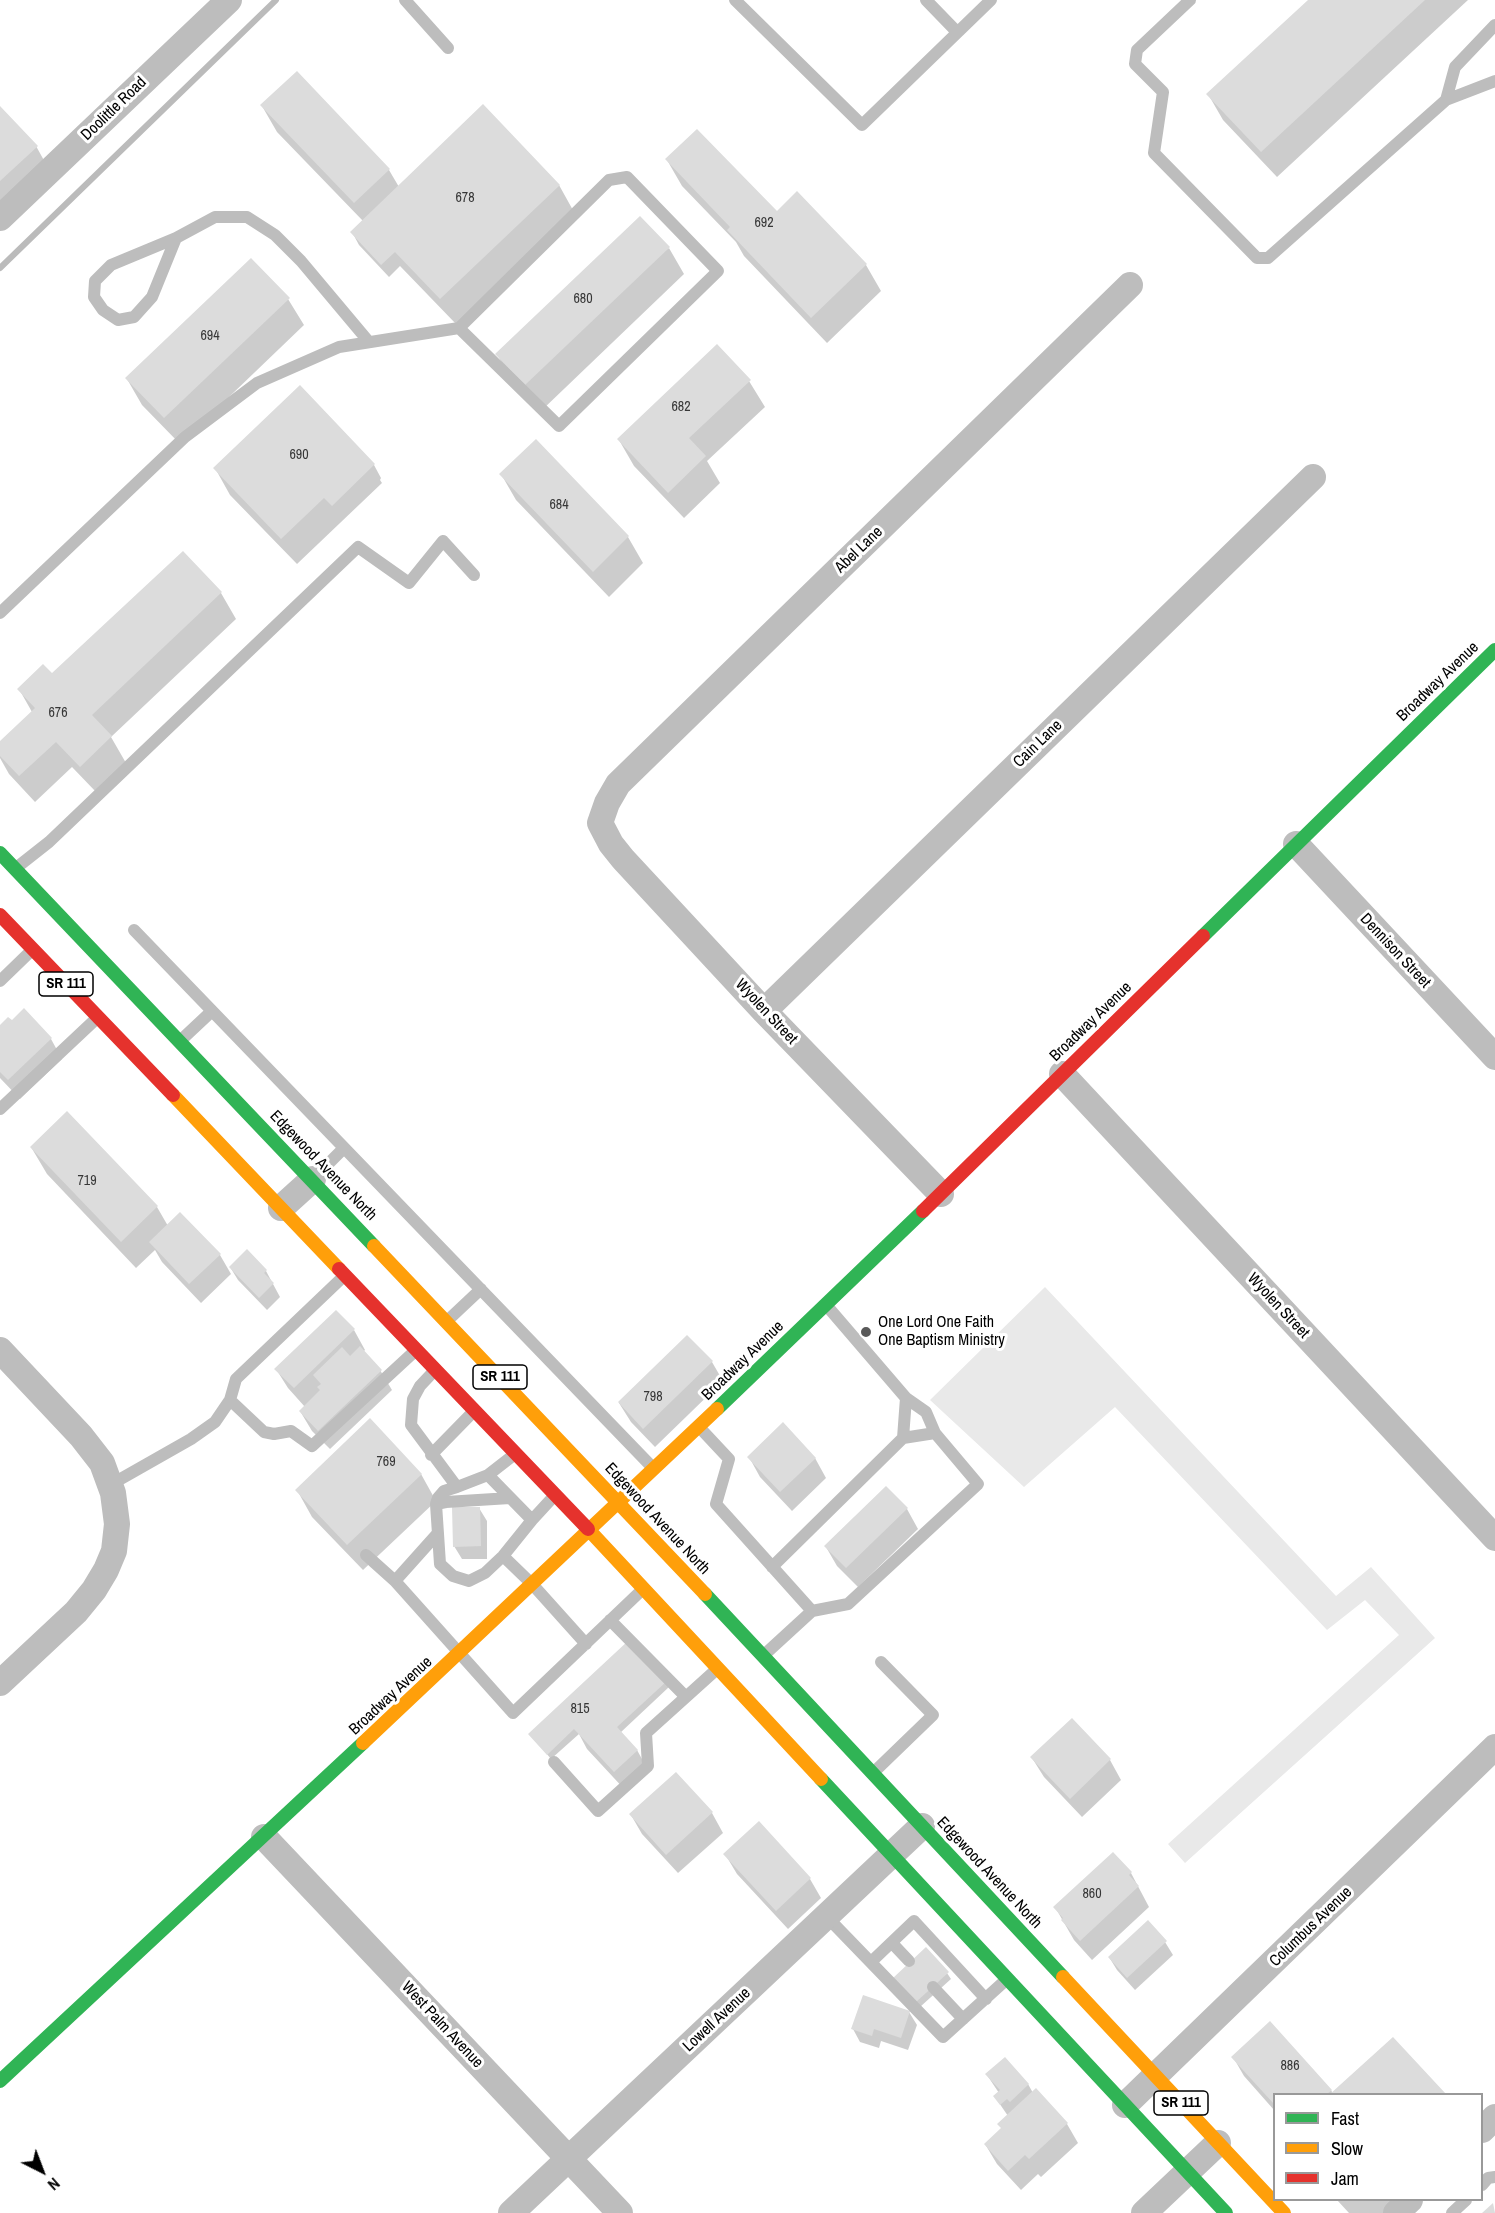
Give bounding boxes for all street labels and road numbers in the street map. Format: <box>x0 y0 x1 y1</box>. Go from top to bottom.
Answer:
street label: Doolittle Road <box>77 73 151 145</box>
street label: Abel Lane <box>831 523 887 577</box>
street label: Broadway Avenue <box>1393 638 1483 726</box>
street label: Cain Lane <box>1010 716 1066 772</box>
street label: Dennison Street <box>1356 910 1434 992</box>
road number: SR 111 <box>39 972 93 996</box>
street label: Wyolen Street <box>731 975 801 1049</box>
street label: Broadway Avenue <box>1046 978 1136 1066</box>
street label: Edgewood Avenue North <box>266 1107 380 1225</box>
street label: Wyolen Street <box>1243 1269 1313 1343</box>
street label: Broadway Avenue <box>698 1317 788 1405</box>
road number: SR 111 <box>473 1365 527 1389</box>
street label: Edgewood Avenue North <box>600 1459 714 1579</box>
street label: Broadway Avenue <box>346 1653 436 1739</box>
street label: Edgewood Avenue North <box>932 1813 1046 1933</box>
street label: Columbus Avenue <box>1266 1883 1356 1971</box>
street label: West Palm Avenue <box>397 1978 487 2072</box>
street label: Lowell Avenue <box>679 1984 755 2056</box>
road number: SR 111 <box>1154 2091 1208 2115</box>

